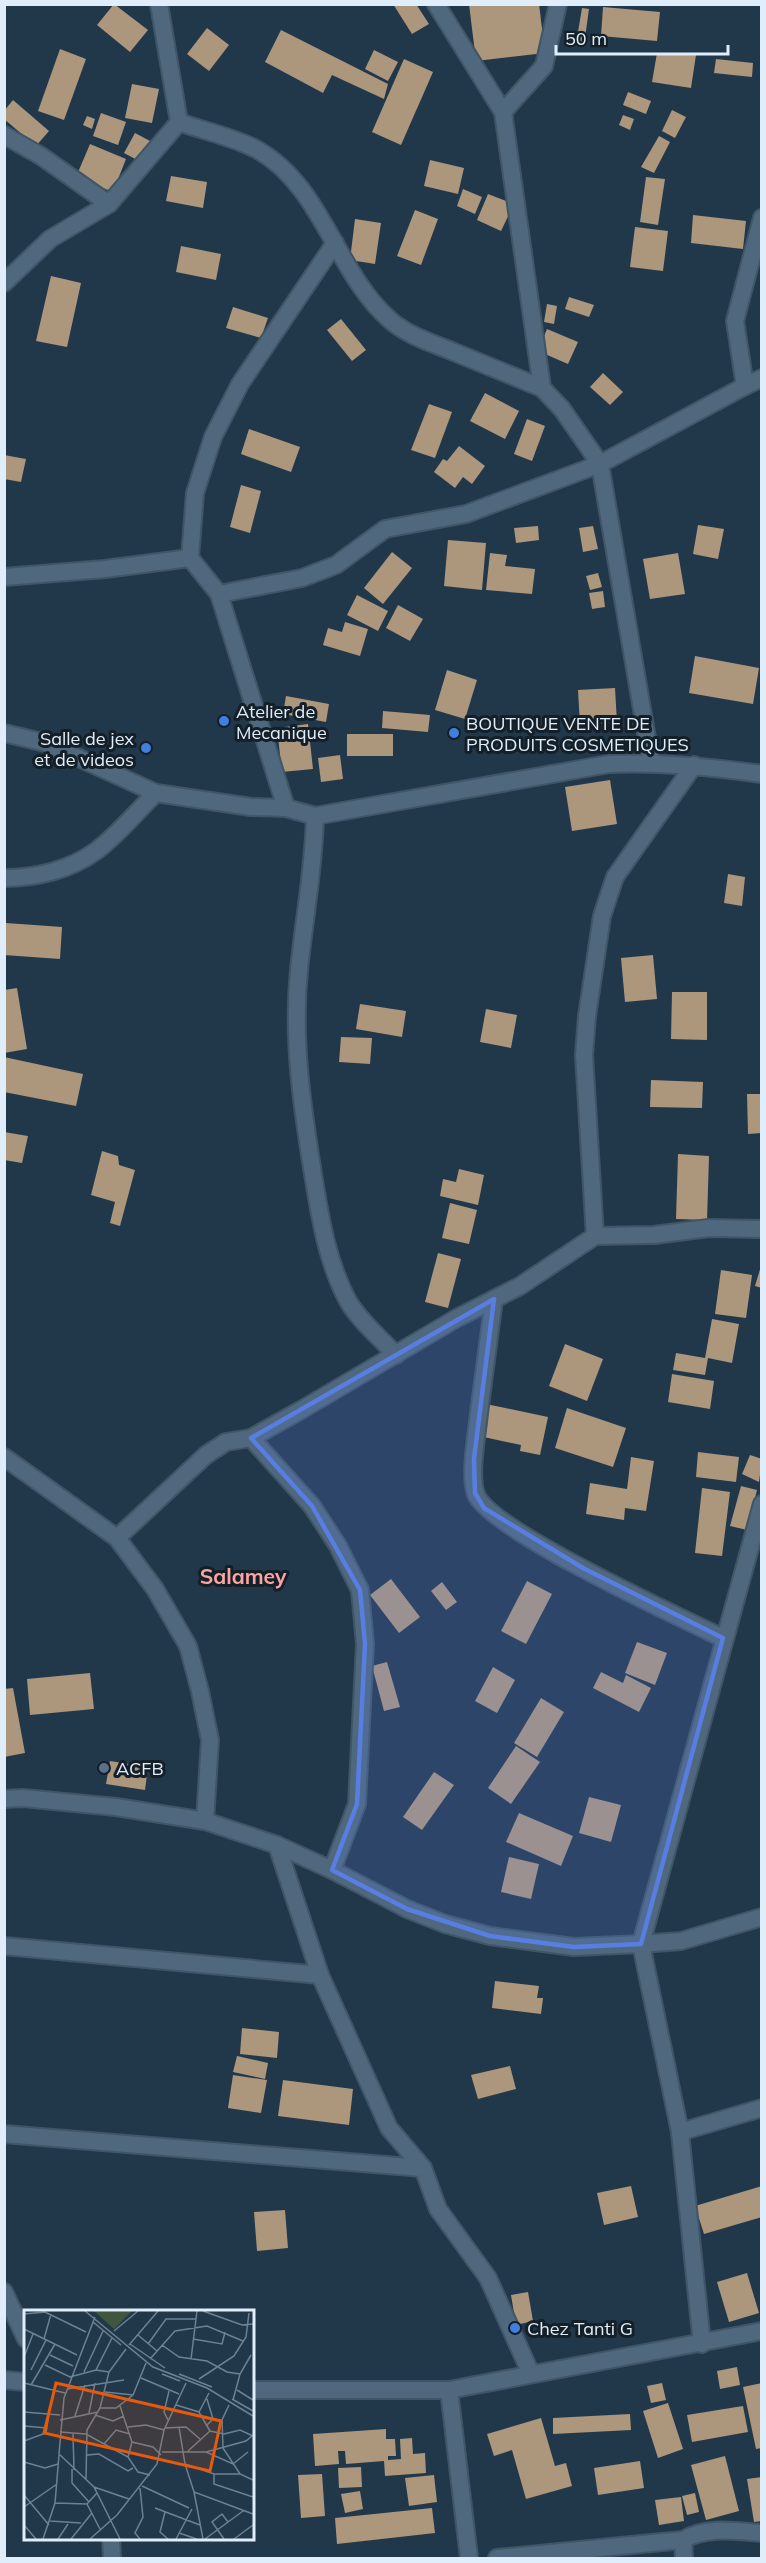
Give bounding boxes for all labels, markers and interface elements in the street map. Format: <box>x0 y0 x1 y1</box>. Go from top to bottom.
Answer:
scale bar <box>556 18 728 56</box>
text: 50 m <box>565 27 607 50</box>
place label: Atelier de Mecanique <box>236 700 327 744</box>
place label: BOUTIQUE VENTE DE PRODUITS COSMETIQUES <box>466 712 689 756</box>
marker: Atelier de Mecanique <box>217 714 231 728</box>
marker: BOUTIQUE VENTE DE PRODUITS COSMETIQUES <box>447 726 461 740</box>
place label: Salle de jex et de videos <box>34 727 134 771</box>
marker: Salle de jex et de videos <box>139 741 153 755</box>
district label: Salamey <box>200 1563 287 1589</box>
place label: ACFB <box>116 1757 164 1780</box>
marker: ACFB <box>97 1761 111 1775</box>
inset map <box>24 2310 254 2539</box>
place label: Chez Tanti G <box>527 2317 633 2340</box>
marker: Chez Tanti G <box>508 2321 522 2335</box>

